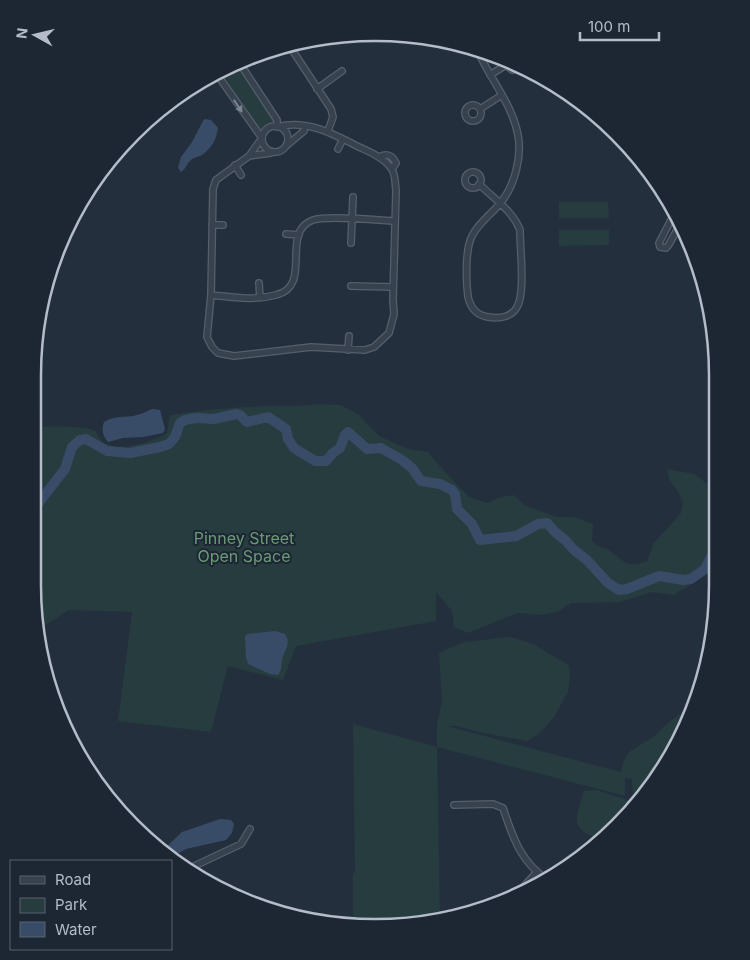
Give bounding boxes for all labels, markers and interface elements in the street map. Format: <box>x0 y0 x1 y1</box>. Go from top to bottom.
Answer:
north arrow <box>10 10 60 60</box>
scale bar <box>580 10 659 42</box>
text: 100 m <box>588 17 630 36</box>
text: N <box>12 27 31 40</box>
one-way arrow <box>233 99 243 113</box>
park label: Pinney Street Open Space <box>194 528 294 566</box>
legend <box>10 860 172 950</box>
text: Road <box>55 870 91 889</box>
text: Park <box>55 895 88 914</box>
text: Water <box>55 920 97 939</box>

